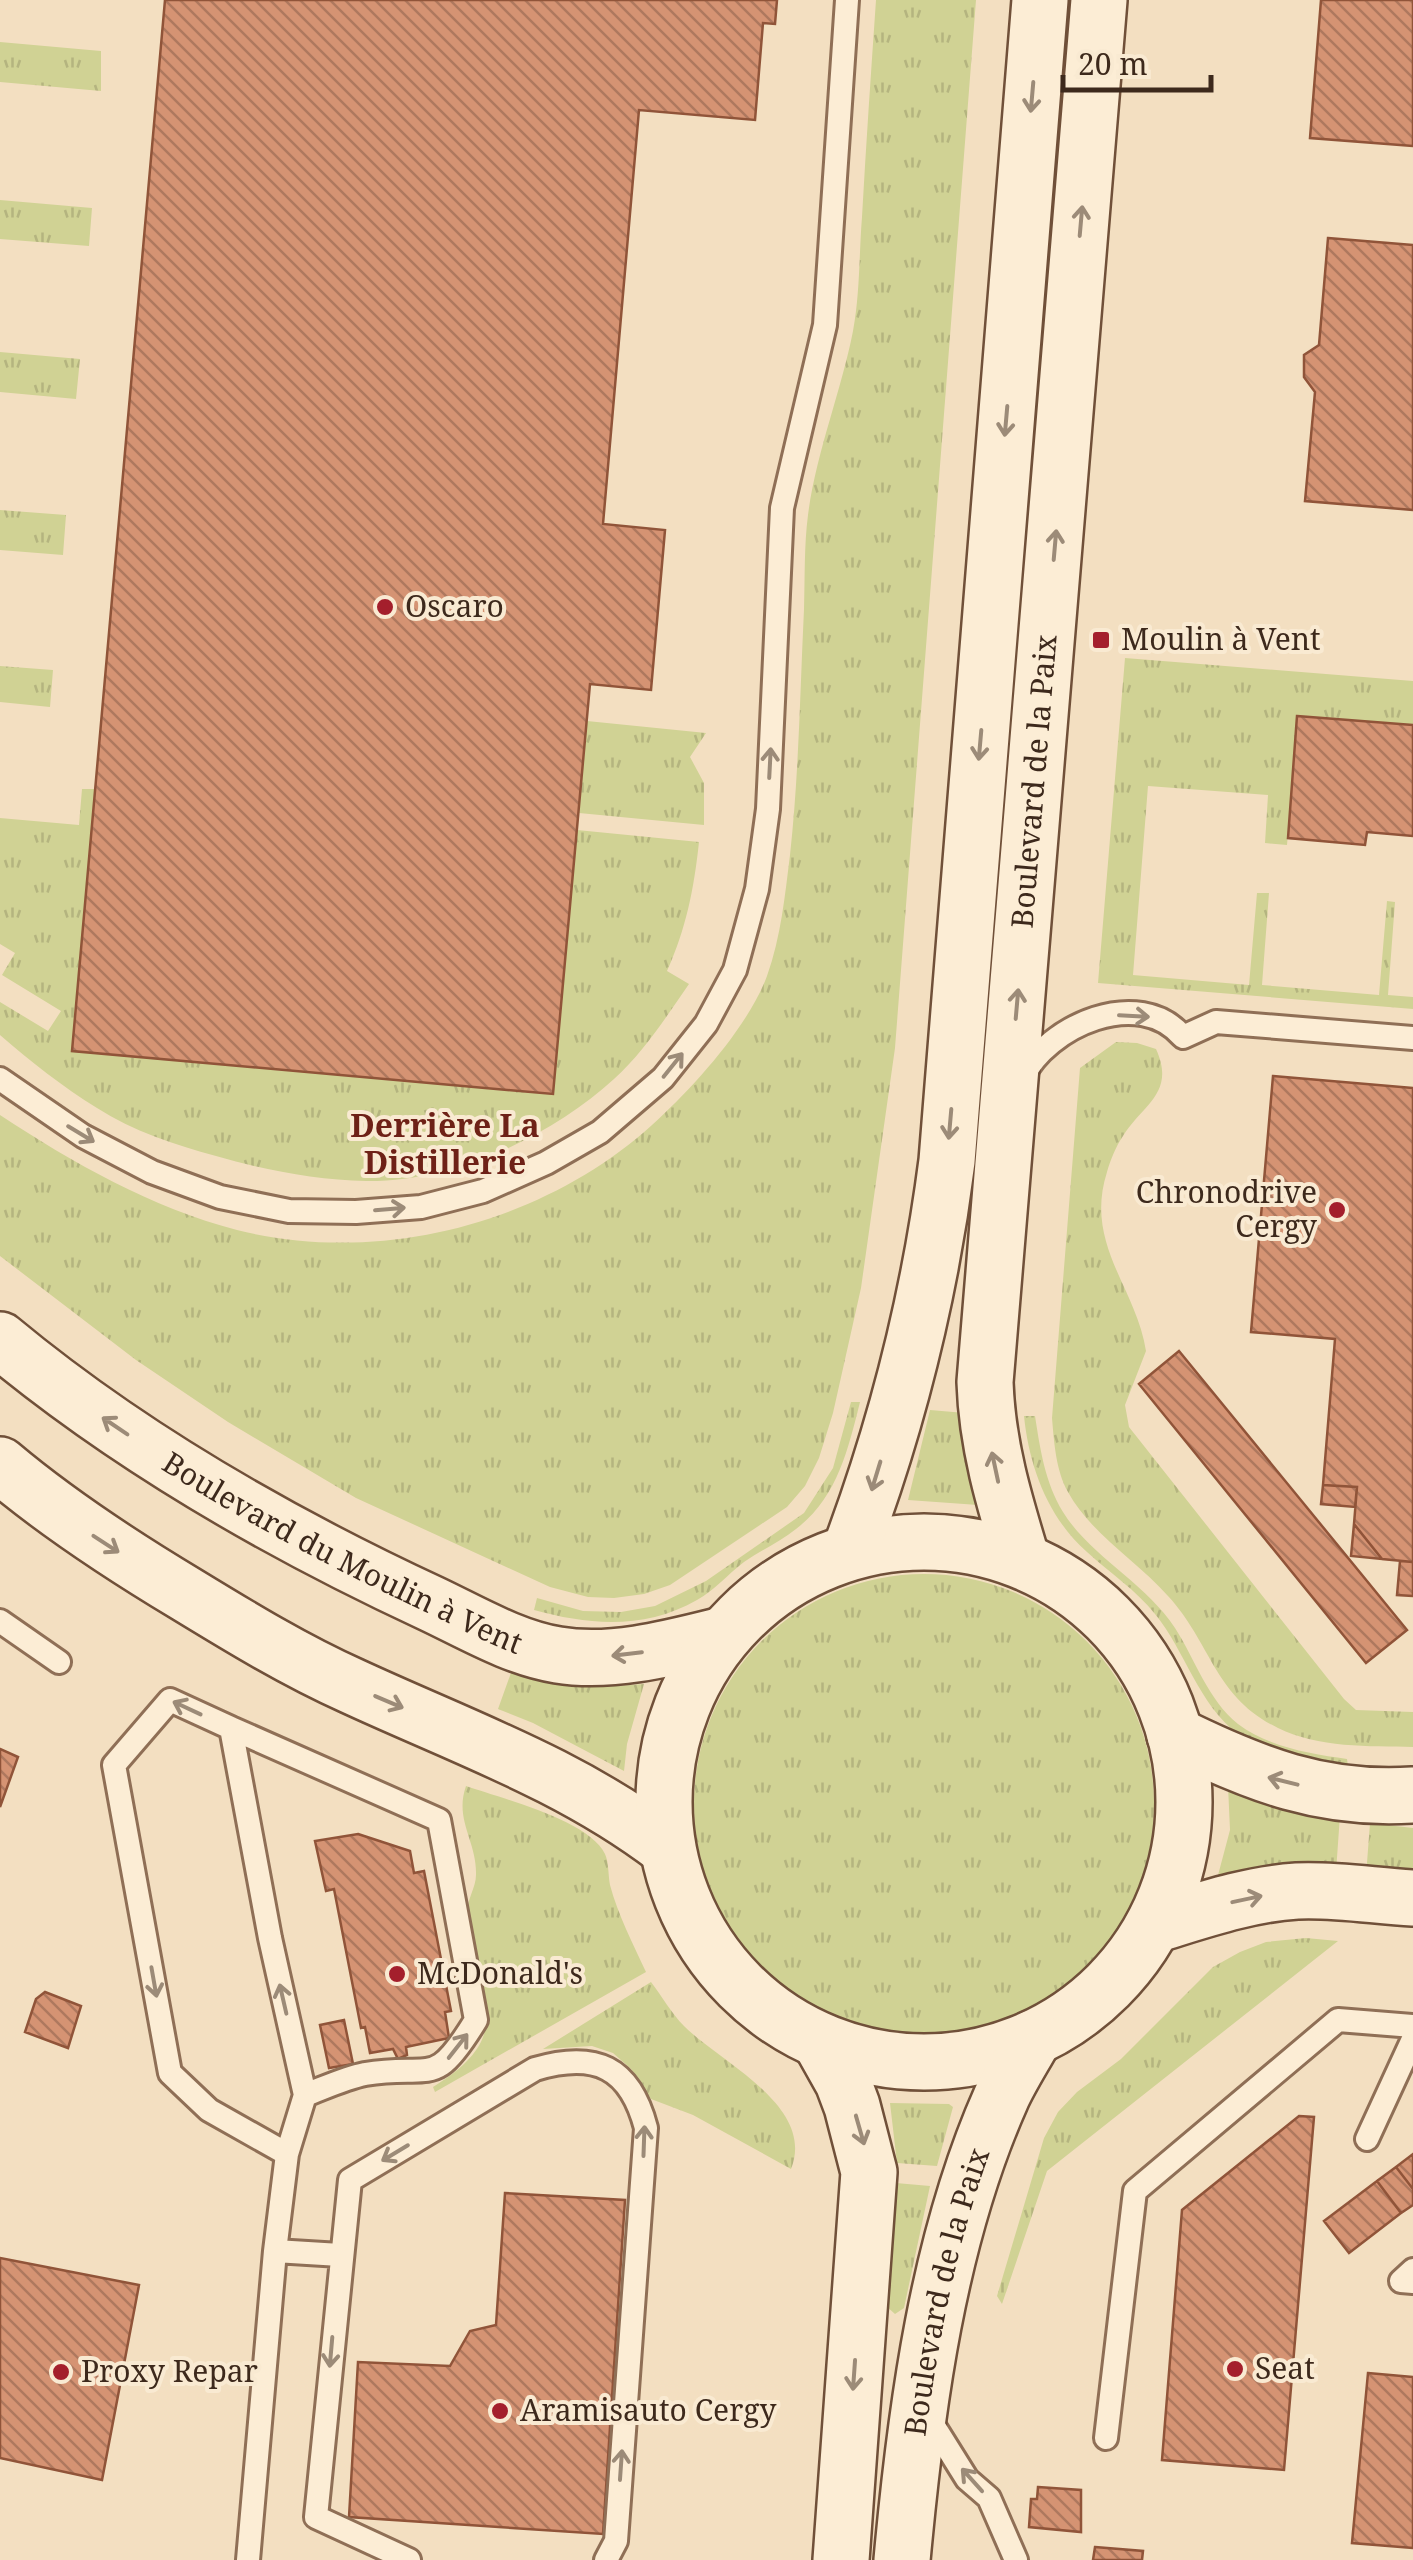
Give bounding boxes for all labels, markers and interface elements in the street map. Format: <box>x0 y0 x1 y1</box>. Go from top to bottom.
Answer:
scale bar <box>1063 30 1210 92</box>
text: 20 m <box>1078 43 1148 84</box>
one-way arrow <box>1023 81 1042 113</box>
one-way arrow <box>1071 206 1090 238</box>
one-way arrow <box>997 405 1016 437</box>
one-way arrow <box>1045 530 1064 562</box>
place label: Oscaro <box>405 585 504 626</box>
marker: Oscaro <box>374 596 396 618</box>
place label: Moulin à Vent <box>1121 618 1321 659</box>
marker: Moulin à Vent <box>1090 629 1112 651</box>
street label: Boulevard de la Paix <box>1001 632 1066 930</box>
one-way arrow <box>971 729 990 761</box>
one-way arrow <box>760 748 779 780</box>
one-way arrow <box>1008 988 1027 1021</box>
one-way arrow <box>1117 1007 1149 1026</box>
one-way arrow <box>661 1053 683 1079</box>
district label: Derrière La Distillerie <box>350 1103 540 1183</box>
one-way arrow <box>941 1108 960 1140</box>
one-way arrow <box>66 1124 95 1144</box>
place label: Chronodrive Cergy <box>1136 1171 1317 1246</box>
marker: Chronodrive Cergy <box>1326 1199 1348 1221</box>
one-way arrow <box>374 1200 406 1219</box>
one-way arrow <box>101 1416 130 1437</box>
street label: Boulevard du Moulin à Vent <box>155 1441 529 1663</box>
one-way arrow <box>985 1452 1003 1484</box>
one-way arrow <box>866 1460 884 1491</box>
one-way arrow <box>91 1534 120 1555</box>
one-way arrow <box>612 1645 644 1664</box>
one-way arrow <box>373 1694 404 1712</box>
one-way arrow <box>173 1697 203 1716</box>
one-way arrow <box>1268 1770 1299 1789</box>
one-way arrow <box>1231 1889 1263 1907</box>
place label: McDonald's <box>417 1952 583 1993</box>
marker: McDonald's <box>386 1963 408 1985</box>
one-way arrow <box>145 1965 164 1998</box>
one-way arrow <box>273 1984 292 2016</box>
one-way arrow <box>446 2034 468 2060</box>
one-way arrow <box>851 2114 870 2145</box>
one-way arrow <box>635 2126 654 2158</box>
street label: Boulevard de la Paix <box>894 2141 998 2438</box>
one-way arrow <box>381 2143 410 2163</box>
one-way arrow <box>322 2336 341 2368</box>
place label: Seat <box>1255 2347 1315 2388</box>
place label: Proxy Repar <box>81 2350 258 2391</box>
marker: Seat <box>1224 2358 1246 2380</box>
one-way arrow <box>845 2359 864 2391</box>
marker: Proxy Repar <box>50 2361 72 2383</box>
place label: Aramisauto Cergy <box>520 2389 776 2430</box>
marker: Aramisauto Cergy <box>489 2400 511 2422</box>
one-way arrow <box>612 2450 631 2482</box>
one-way arrow <box>960 2468 983 2493</box>

